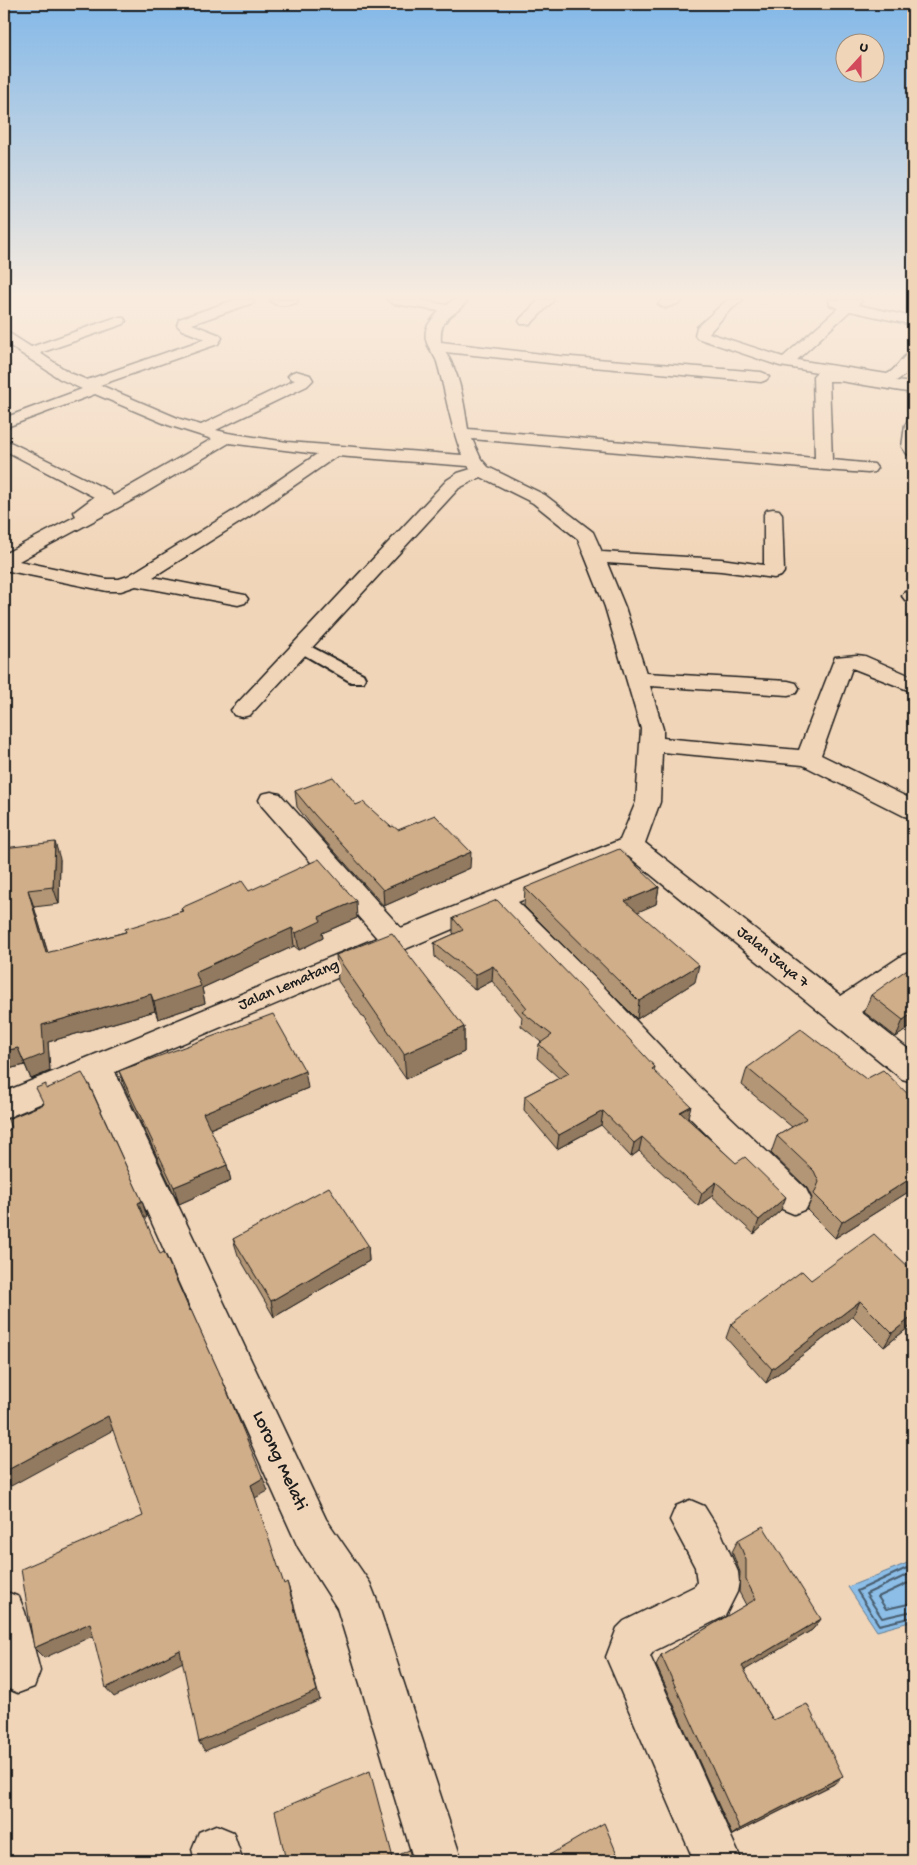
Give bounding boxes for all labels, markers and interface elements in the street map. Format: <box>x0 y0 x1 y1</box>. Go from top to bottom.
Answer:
north arrow <box>834 32 884 82</box>
text: U <box>857 39 871 58</box>
street label: Jalan Jaya 7 <box>732 923 812 993</box>
street label: Jalan Lematang <box>236 956 342 1016</box>
street label: Lorong Melati <box>246 1407 312 1515</box>

